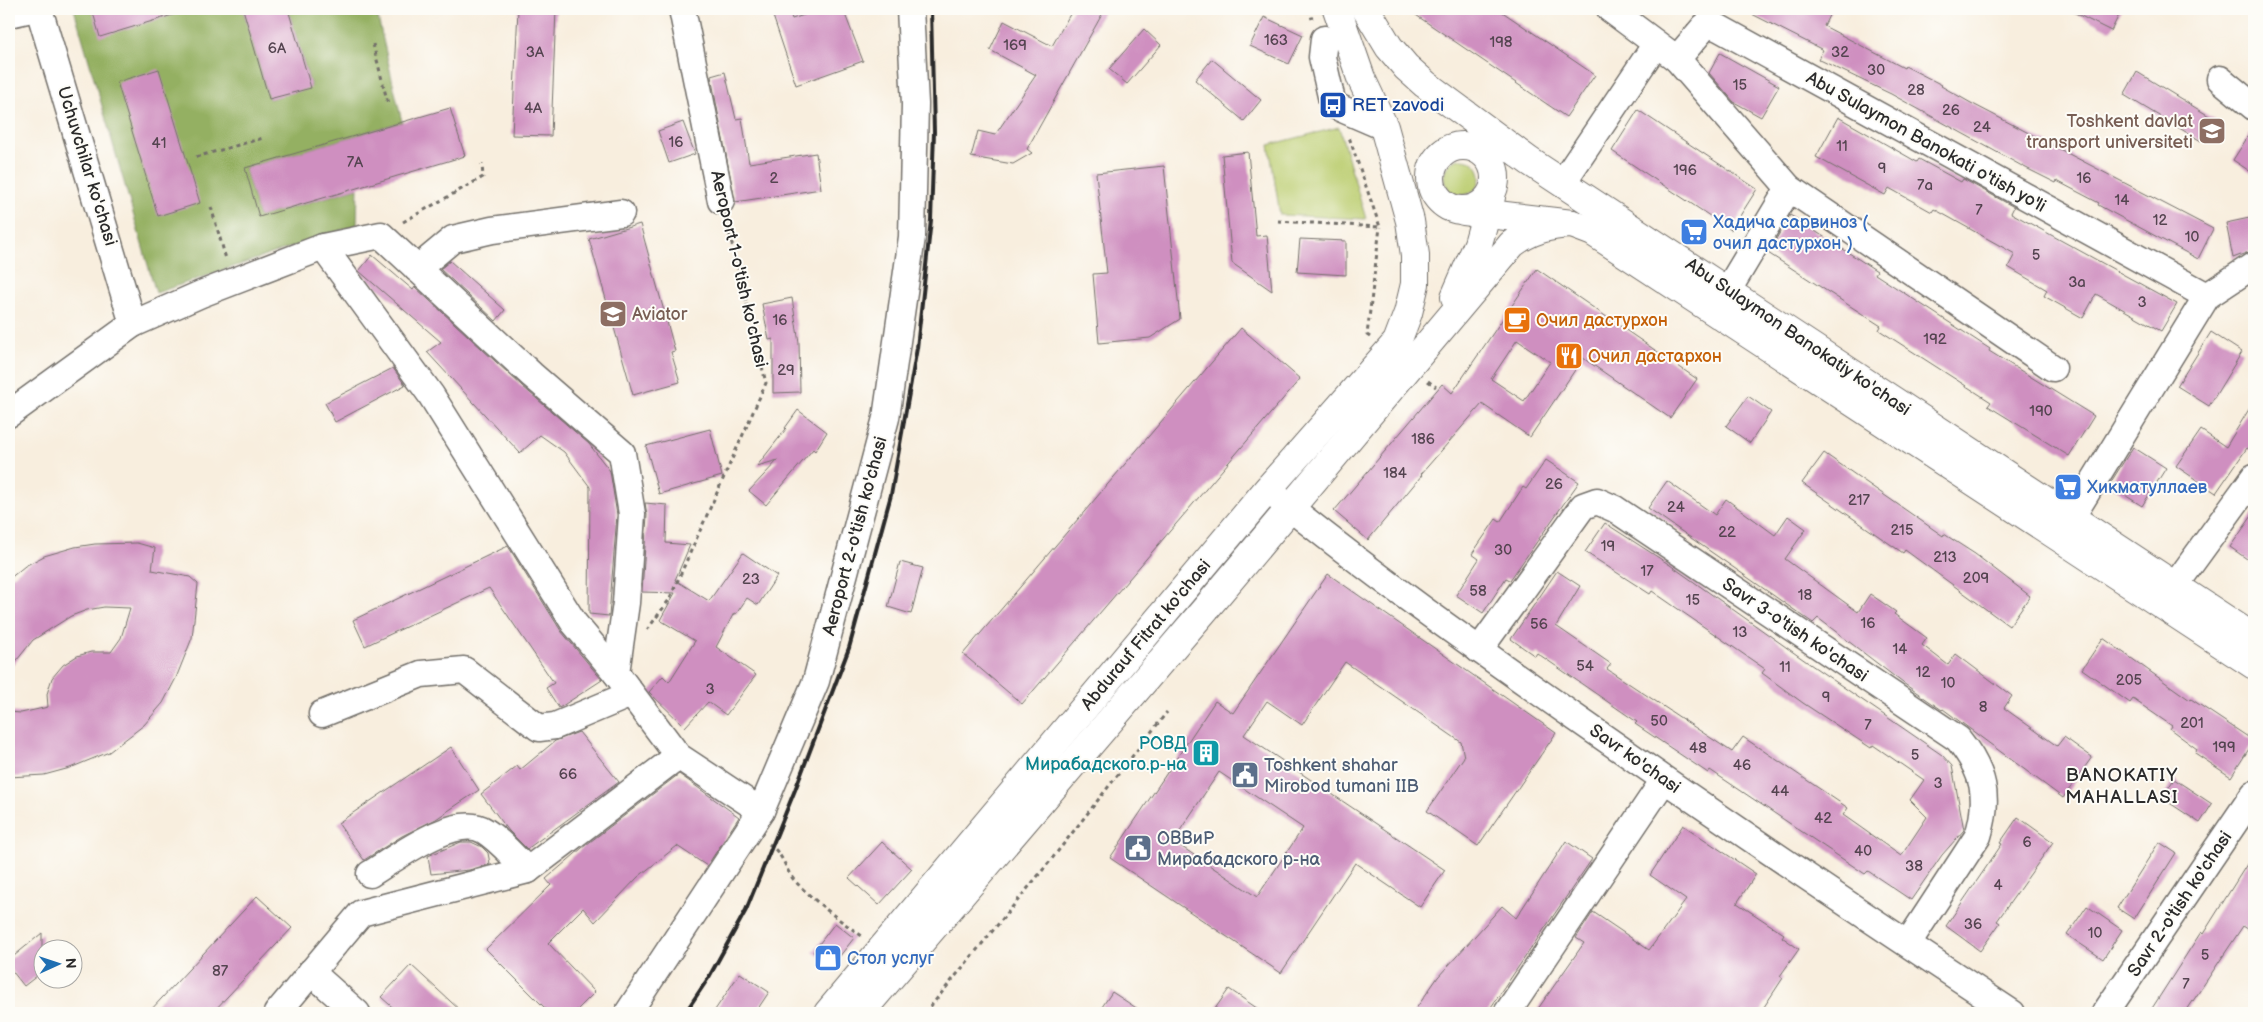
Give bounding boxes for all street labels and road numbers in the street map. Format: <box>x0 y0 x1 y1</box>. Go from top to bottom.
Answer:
street label: Abu Sulaymon Banokati o'tish yo'li <box>1802 67 2050 217</box>
street label: Uchuvchilar ko'chasi <box>53 84 121 248</box>
street label: Aeroport 1-o'tish ko'chasi <box>706 168 772 370</box>
street label: Abu Sulaymon Banokatiy ko'chasi <box>1681 254 1915 420</box>
street label: Aeroport 2-o'tish ko'chasi <box>818 434 892 638</box>
street label: Abdurauf Fitrat ko'chasi <box>1077 555 1215 715</box>
street label: Savr 3-o'tish ko'chasi <box>1718 573 1872 687</box>
street label: Savr ko'chasi <box>1585 720 1685 798</box>
street label: Savr 2-o'tish ko'chasi <box>2124 827 2236 981</box>

